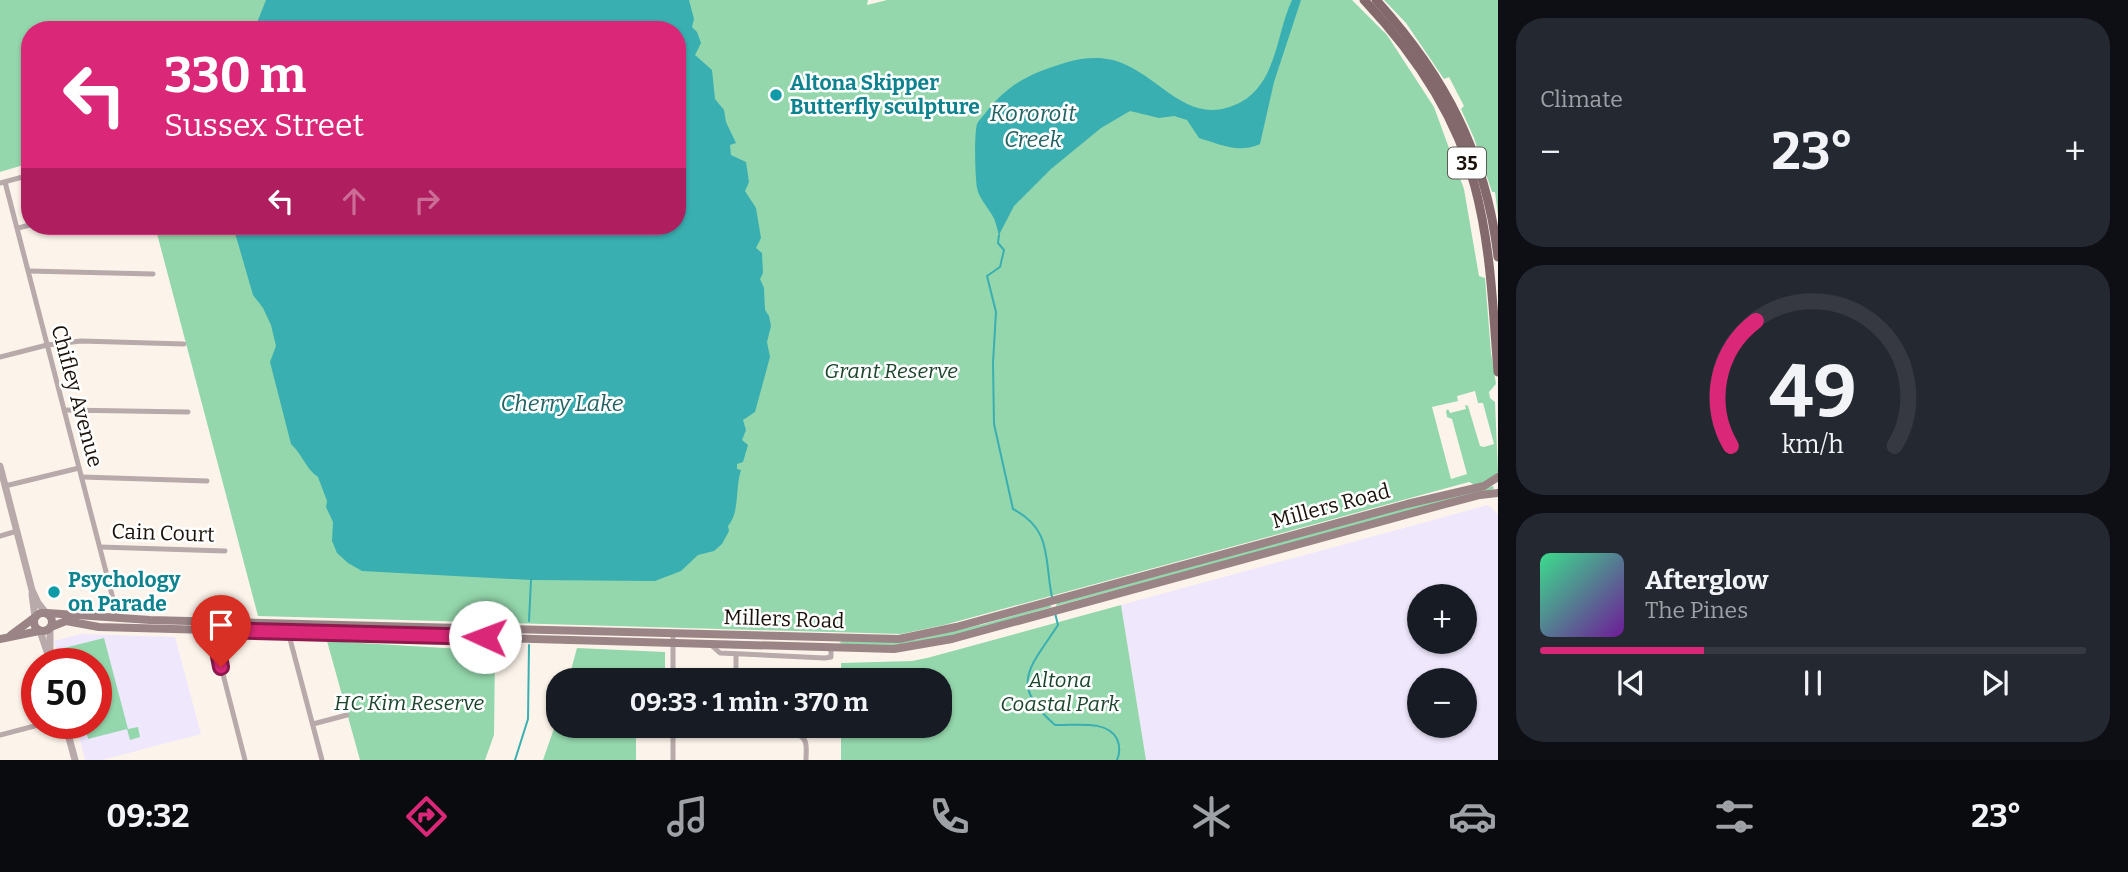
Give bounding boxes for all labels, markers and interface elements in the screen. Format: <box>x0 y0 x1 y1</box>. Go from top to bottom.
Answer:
text: 330 m <box>164 46 306 105</box>
icon: left <box>49 49 140 140</box>
place label: Altona Skipper Butterfly sculpture <box>790 70 980 120</box>
text: Climate <box>1540 85 1623 113</box>
marker: Altona Skipper Butterfly sculpture <box>768 87 784 103</box>
water label: Kororoit Creek <box>990 99 1077 153</box>
text: Sussex Street <box>164 106 364 144</box>
text: 23° <box>1772 120 1854 183</box>
text: − <box>1540 129 1561 175</box>
text: + <box>2064 129 2086 175</box>
road number: 35 <box>1448 148 1486 178</box>
icon: left <box>262 182 300 220</box>
icon: ahead <box>335 182 373 220</box>
icon: right <box>408 182 446 220</box>
street label: Chifley Avenue <box>46 322 108 470</box>
text: 49 <box>1769 348 1857 435</box>
park label: Grant Reserve <box>824 358 958 384</box>
water label: Cherry Lake <box>501 389 624 417</box>
text: km/h <box>1782 430 1844 460</box>
street label: Millers Road <box>1269 478 1393 534</box>
street label: Cain Court <box>111 518 215 548</box>
text: Afterglow <box>1645 565 1768 596</box>
place label: Psychology on Parade <box>68 567 181 617</box>
marker: Psychology on Parade <box>46 584 62 600</box>
map controls <box>1407 584 1477 738</box>
button: + <box>1407 584 1477 654</box>
pin <box>191 595 251 667</box>
text: The Pines <box>1645 596 1748 624</box>
position arrow <box>448 600 522 674</box>
street label: Millers Road <box>723 604 845 634</box>
icon: arrive <box>202 606 240 644</box>
speed limit sign: 50 <box>21 648 112 739</box>
icon: previous <box>1612 664 1650 702</box>
icon: pause <box>1794 664 1832 702</box>
icon: next <box>1976 664 2014 702</box>
park label: Altona Coastal Park <box>1000 667 1120 717</box>
button: − <box>1407 668 1477 738</box>
text: 09:33 · 1 min · 370 m <box>630 687 868 718</box>
park label: HC Kim Reserve <box>334 690 484 716</box>
icon: directions <box>402 792 451 841</box>
icon: music <box>663 792 712 841</box>
icon: phone <box>925 792 974 841</box>
icon: climate <box>1187 792 1236 841</box>
icon: car <box>1448 792 1497 841</box>
icon: filters <box>1710 792 1759 841</box>
text: 09:32 <box>106 797 189 835</box>
text: 23° <box>1971 797 2022 835</box>

